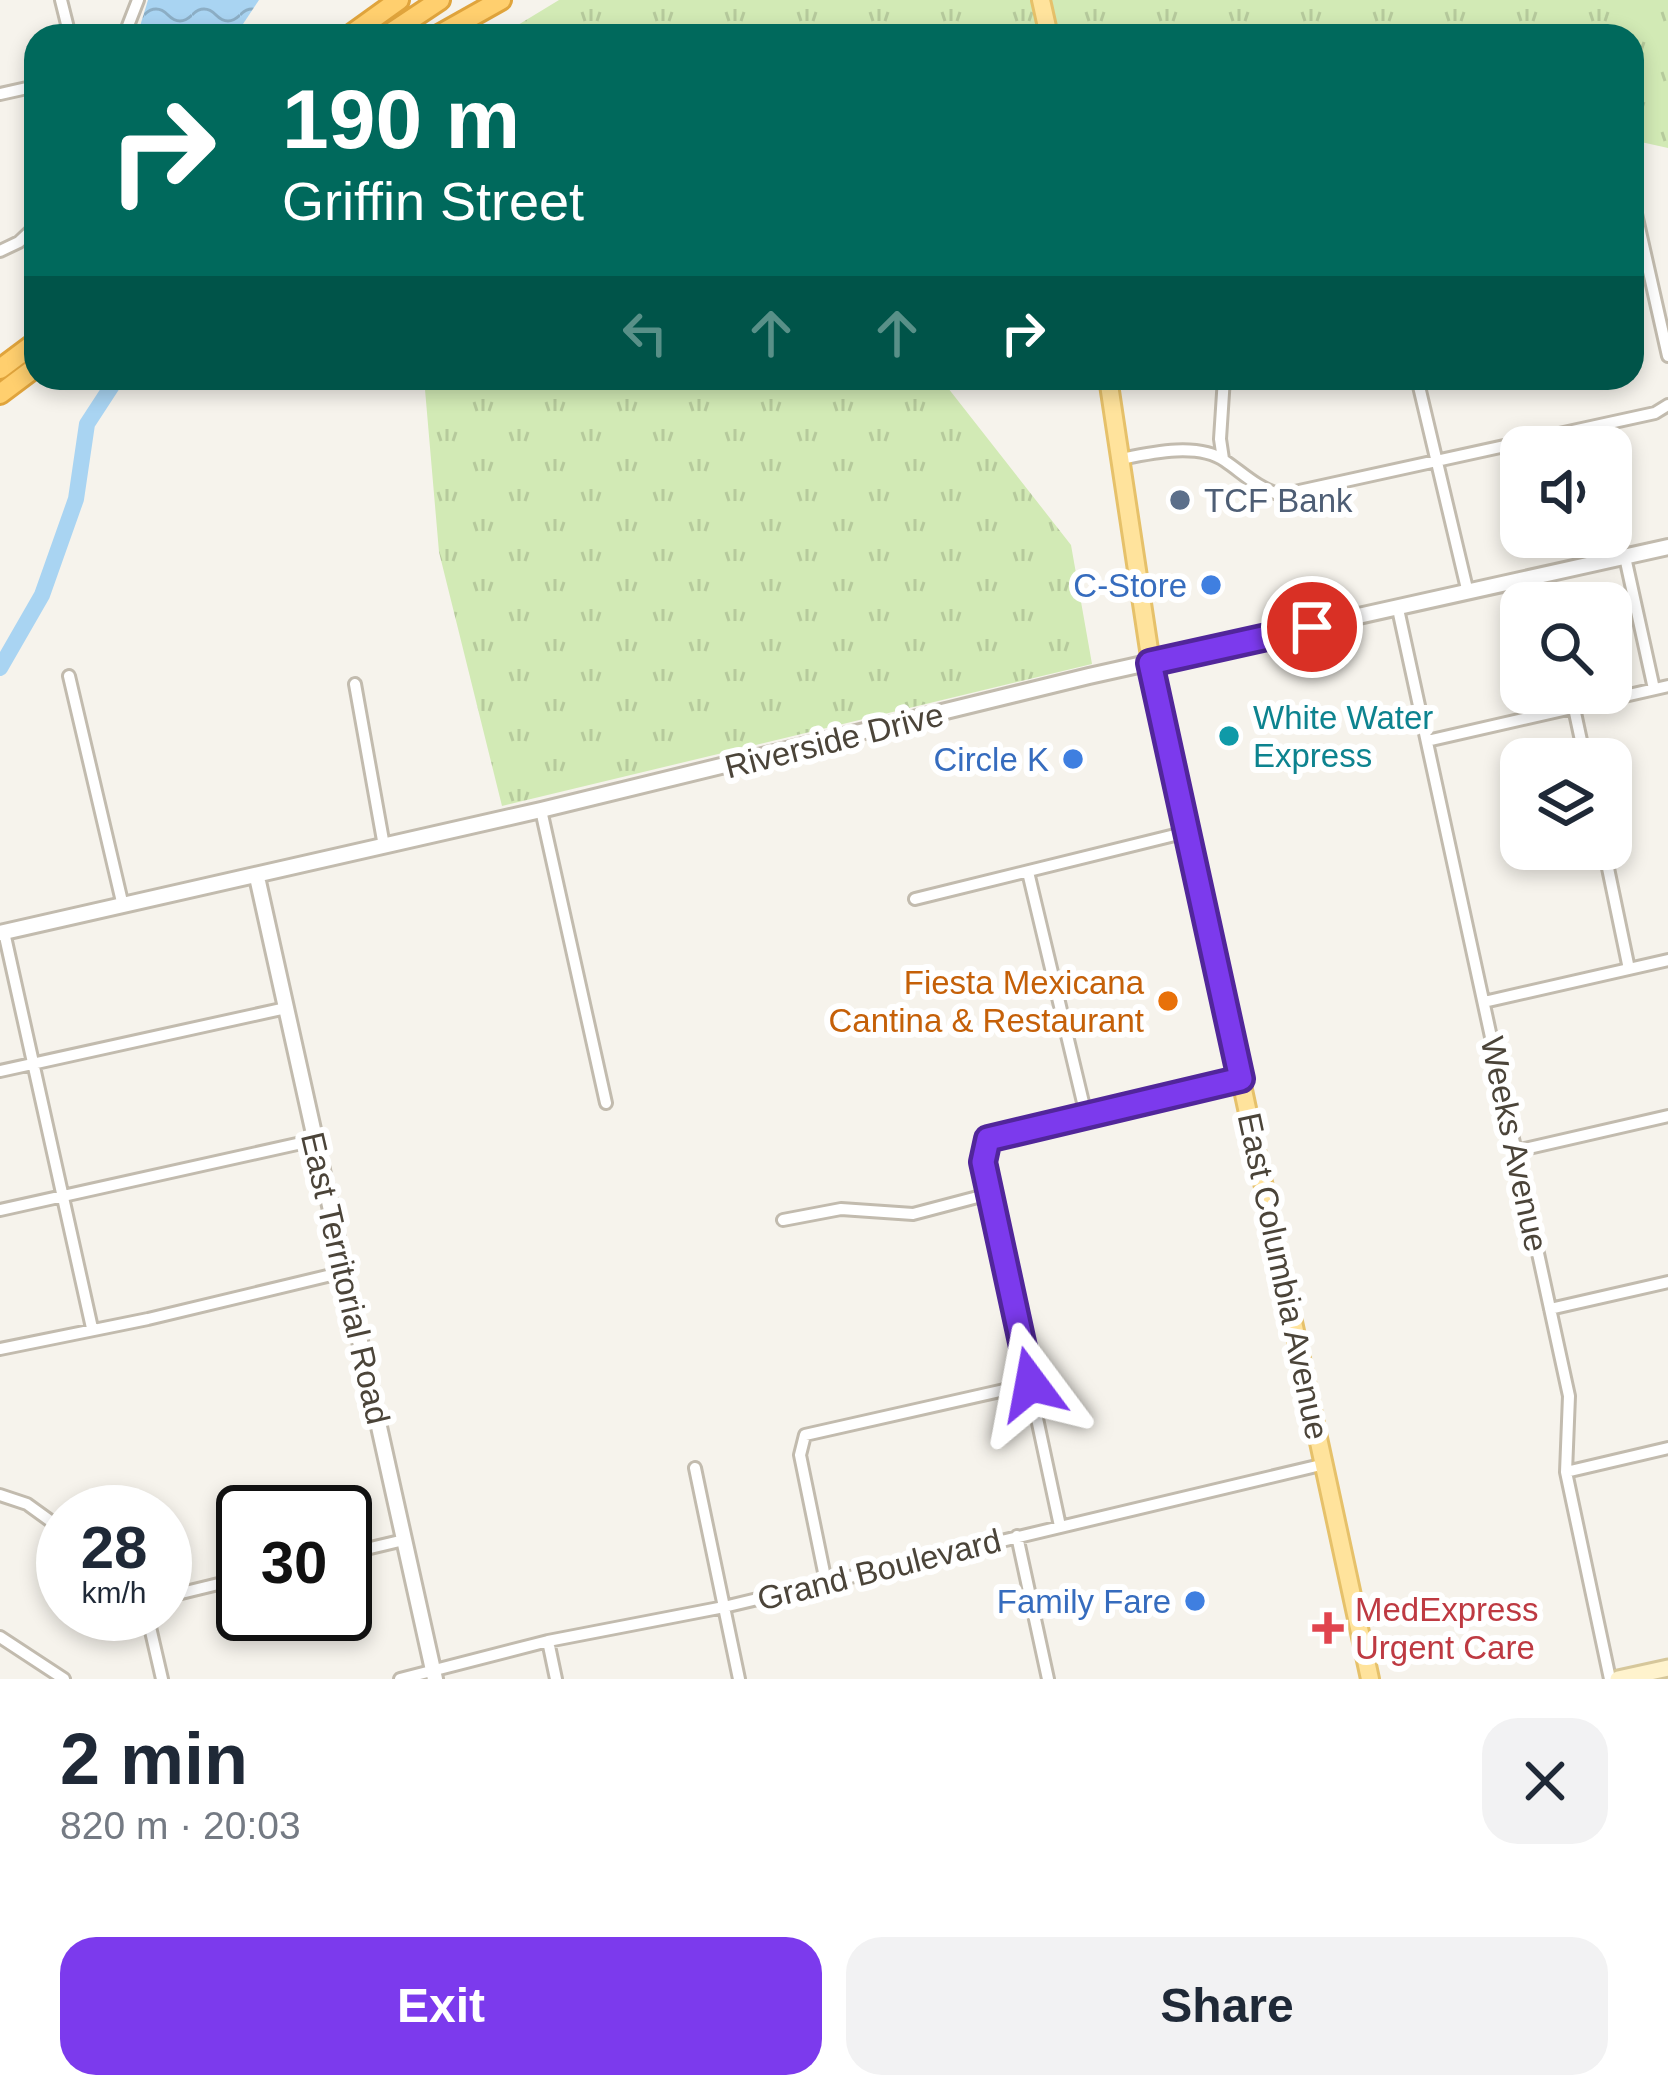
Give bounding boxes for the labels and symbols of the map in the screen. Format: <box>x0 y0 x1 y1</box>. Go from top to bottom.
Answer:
place label: TCF Bank <box>1204 482 1353 519</box>
marker: TCF Bank <box>1167 487 1193 513</box>
place label: C-Store <box>1073 567 1187 604</box>
marker: C-Store <box>1198 572 1224 598</box>
pin <box>1261 576 1363 678</box>
street label: Riverside Drive <box>721 695 947 785</box>
place label: White Water Express <box>1253 699 1433 774</box>
marker: White Water Express <box>1216 723 1242 749</box>
place label: Circle K <box>933 741 1049 778</box>
marker: Circle K <box>1060 746 1086 772</box>
place label: Fiesta Mexicana Cantina & Restaurant <box>828 964 1145 1039</box>
marker: Fiesta Mexicana Cantina & Restaurant <box>1155 988 1181 1014</box>
street label: Weeks Avenue <box>1474 1033 1555 1255</box>
street label: East Columbia Avenue <box>1231 1109 1336 1443</box>
street label: East Territorial Road <box>294 1129 397 1428</box>
position arrow <box>968 1321 1094 1447</box>
speed limit sign: 30 <box>216 1485 372 1641</box>
street label: Grand Boulevard <box>754 1521 1005 1618</box>
place label: Family Fare <box>997 1583 1171 1620</box>
marker: Family Fare <box>1182 1588 1208 1614</box>
place label: MedExpress Urgent Care <box>1355 1591 1538 1666</box>
marker: MedExpress Urgent Care <box>1312 1612 1344 1644</box>

